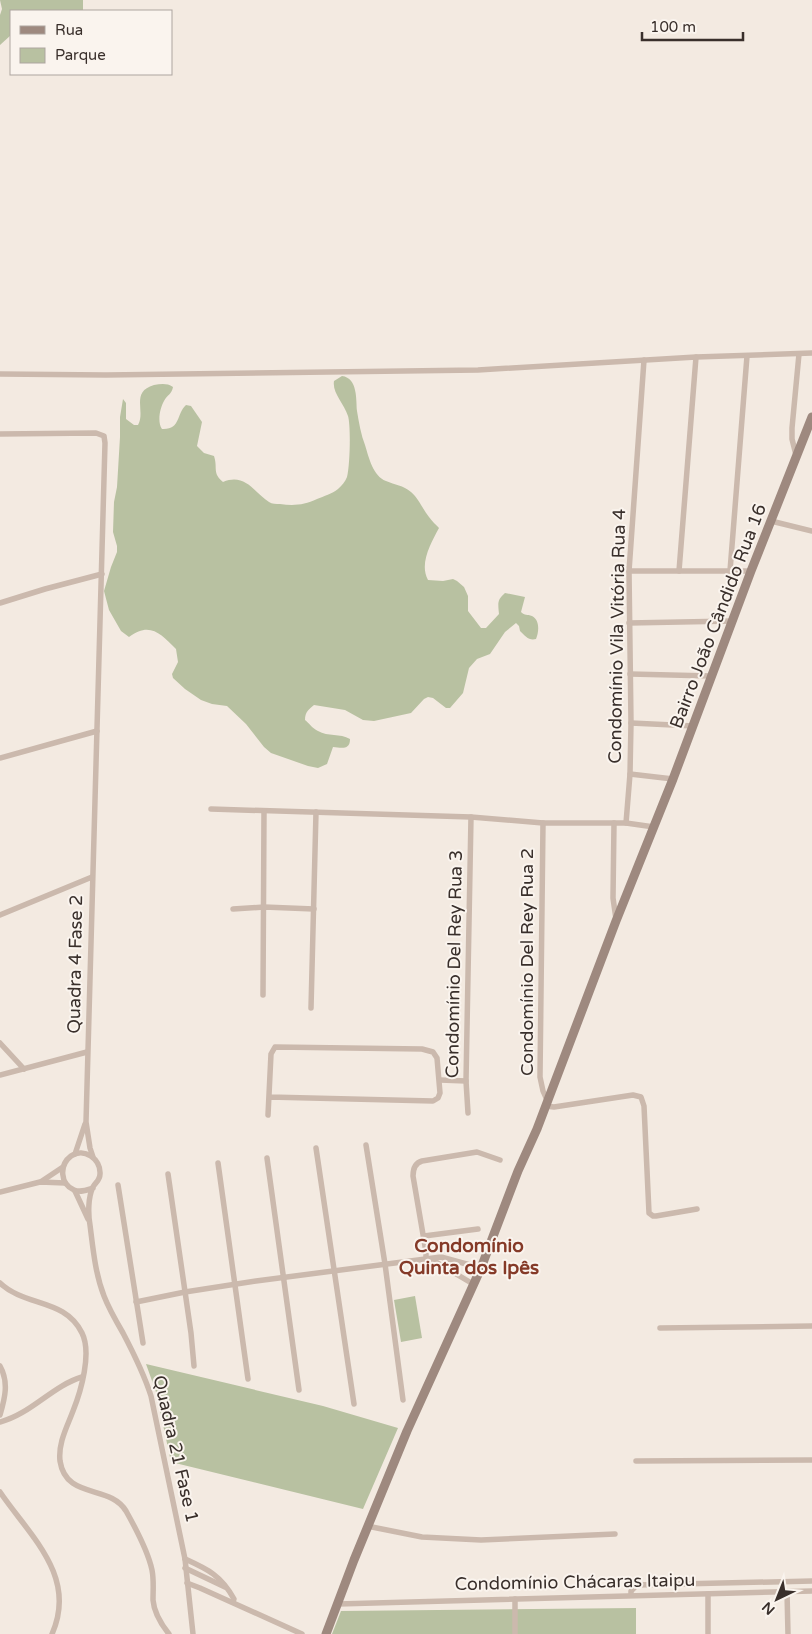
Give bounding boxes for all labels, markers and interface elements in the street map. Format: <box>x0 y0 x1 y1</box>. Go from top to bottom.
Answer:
legend <box>10 10 172 75</box>
scale bar <box>642 10 743 42</box>
text: 100 m <box>650 18 696 36</box>
text: Rua <box>55 21 83 39</box>
text: Parque <box>55 46 106 64</box>
street label: Bairro João Cândido Rua 16 <box>665 501 771 731</box>
street label: Condomínio Vila Vitória Rua 4 <box>604 508 630 764</box>
street label: Condomínio Del Rey Rua 2 <box>516 848 538 1076</box>
street label: Condomínio Del Rey Rua 3 <box>441 850 467 1078</box>
street label: Quadra 4 Fase 2 <box>63 894 87 1034</box>
district label: Condomínio Quinta dos Ipês <box>399 1235 539 1280</box>
street label: Quadra 21 Fase 1 <box>148 1373 204 1525</box>
street label: Condomínio Chácaras Itaipu <box>454 1569 696 1595</box>
north arrow <box>752 1574 802 1624</box>
text: N <box>759 1598 778 1618</box>

